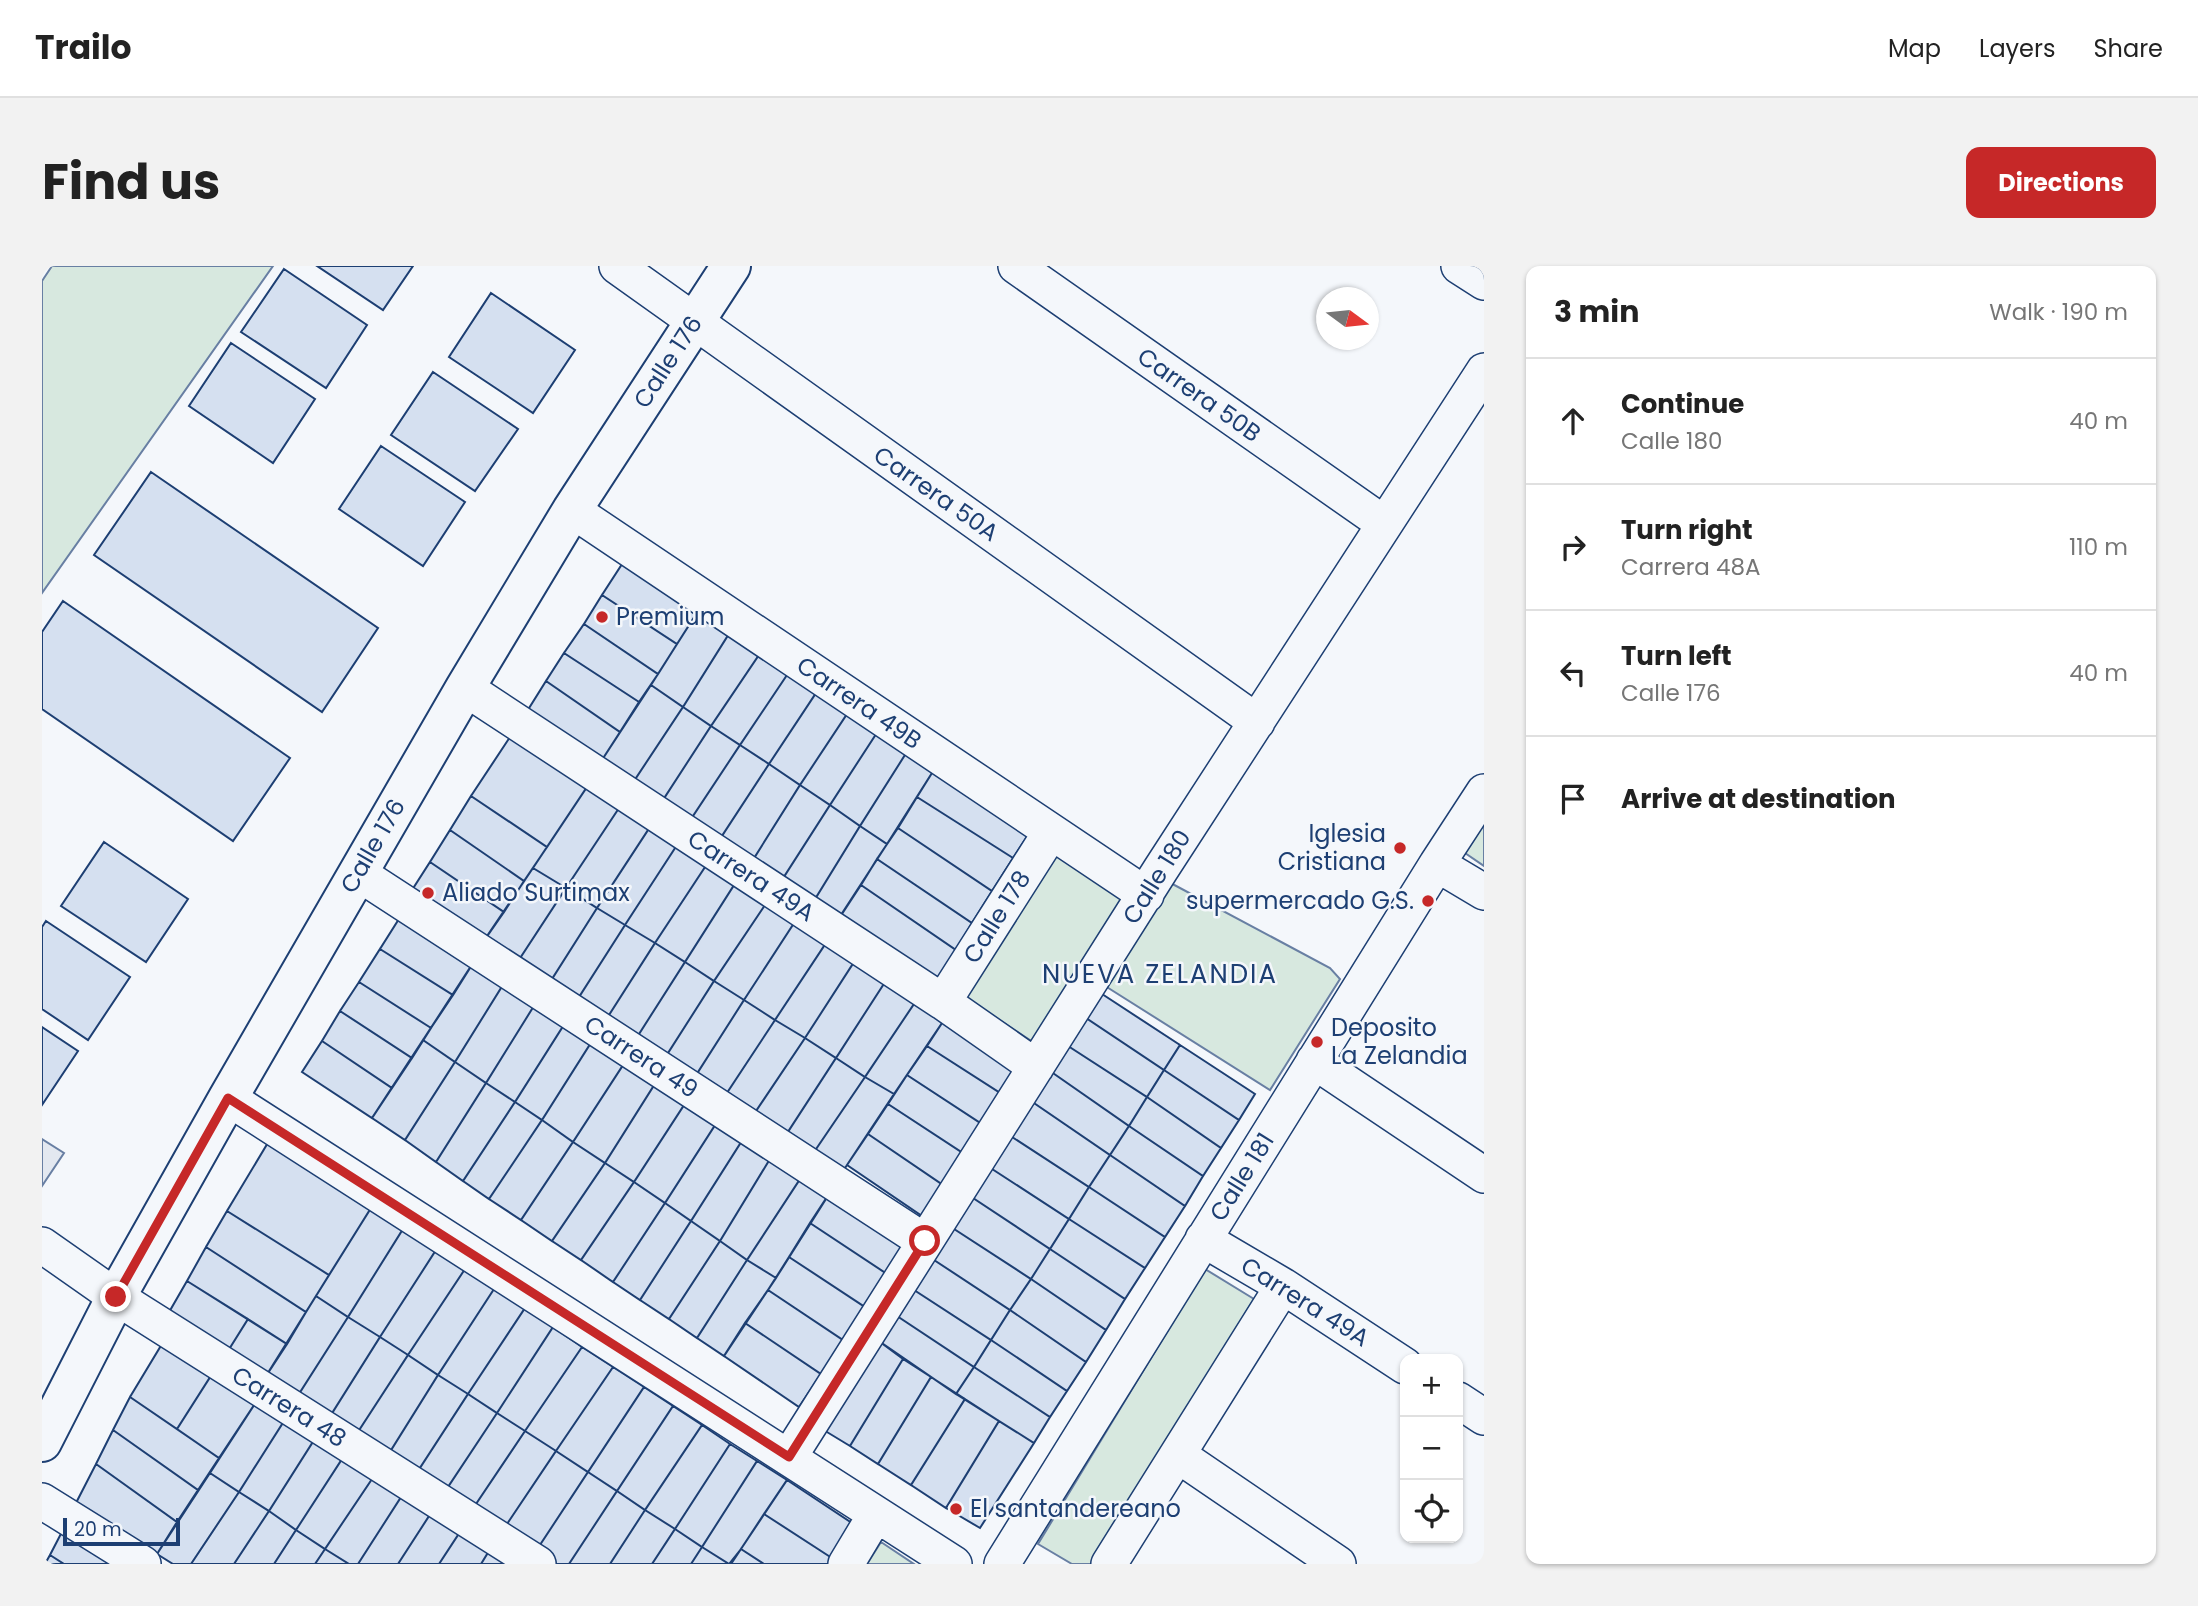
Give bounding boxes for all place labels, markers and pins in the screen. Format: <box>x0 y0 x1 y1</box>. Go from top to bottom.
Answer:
place label: Premium <box>616 600 724 633</box>
marker: Premium <box>594 609 610 625</box>
place label: Iglesia Cristiana <box>1278 817 1386 878</box>
marker: Iglesia Cristiana <box>1392 840 1408 856</box>
place label: Aliado Surtimax <box>442 876 630 909</box>
place label: supermercado G.S. <box>1186 884 1414 917</box>
marker: Aliado Surtimax <box>420 885 436 901</box>
marker: supermercado G.S. <box>1420 893 1436 909</box>
place label: Deposito La Zelandia <box>1331 1011 1468 1072</box>
marker: Deposito La Zelandia <box>1309 1034 1325 1050</box>
place label: El santandereano <box>970 1492 1181 1525</box>
marker: El santandereano <box>948 1501 964 1517</box>

